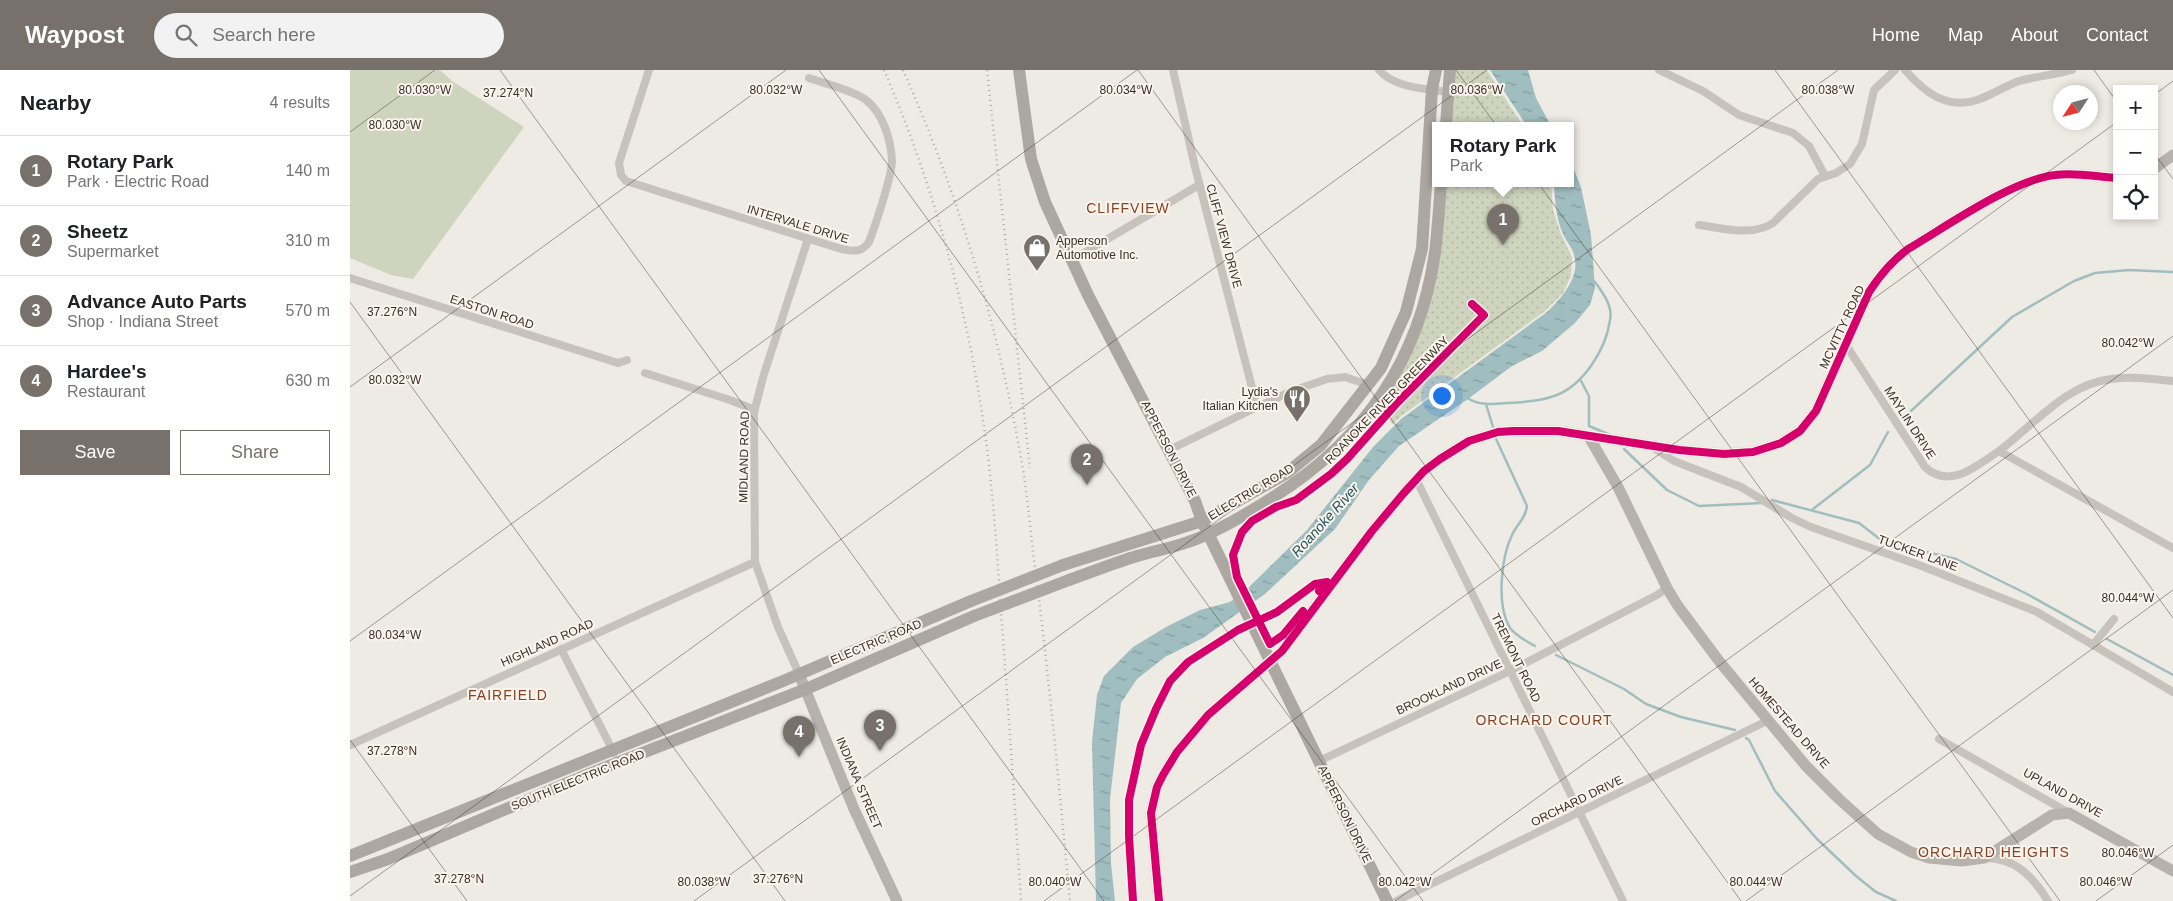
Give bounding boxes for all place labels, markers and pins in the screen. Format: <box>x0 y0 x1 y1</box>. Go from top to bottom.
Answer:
pin: 1 <box>1487 204 1519 245</box>
shop icon: Apperson Automotive Inc. <box>1022 233 1052 272</box>
place label: Apperson Automotive Inc. <box>1056 234 1139 262</box>
restaurant icon: Lydia's Italian Kitchen <box>1282 384 1312 423</box>
place label: Lydia's Italian Kitchen <box>1203 385 1278 413</box>
pin: 2 <box>1071 444 1103 485</box>
pin: 3 <box>864 710 896 751</box>
pin: 4 <box>783 716 815 757</box>

